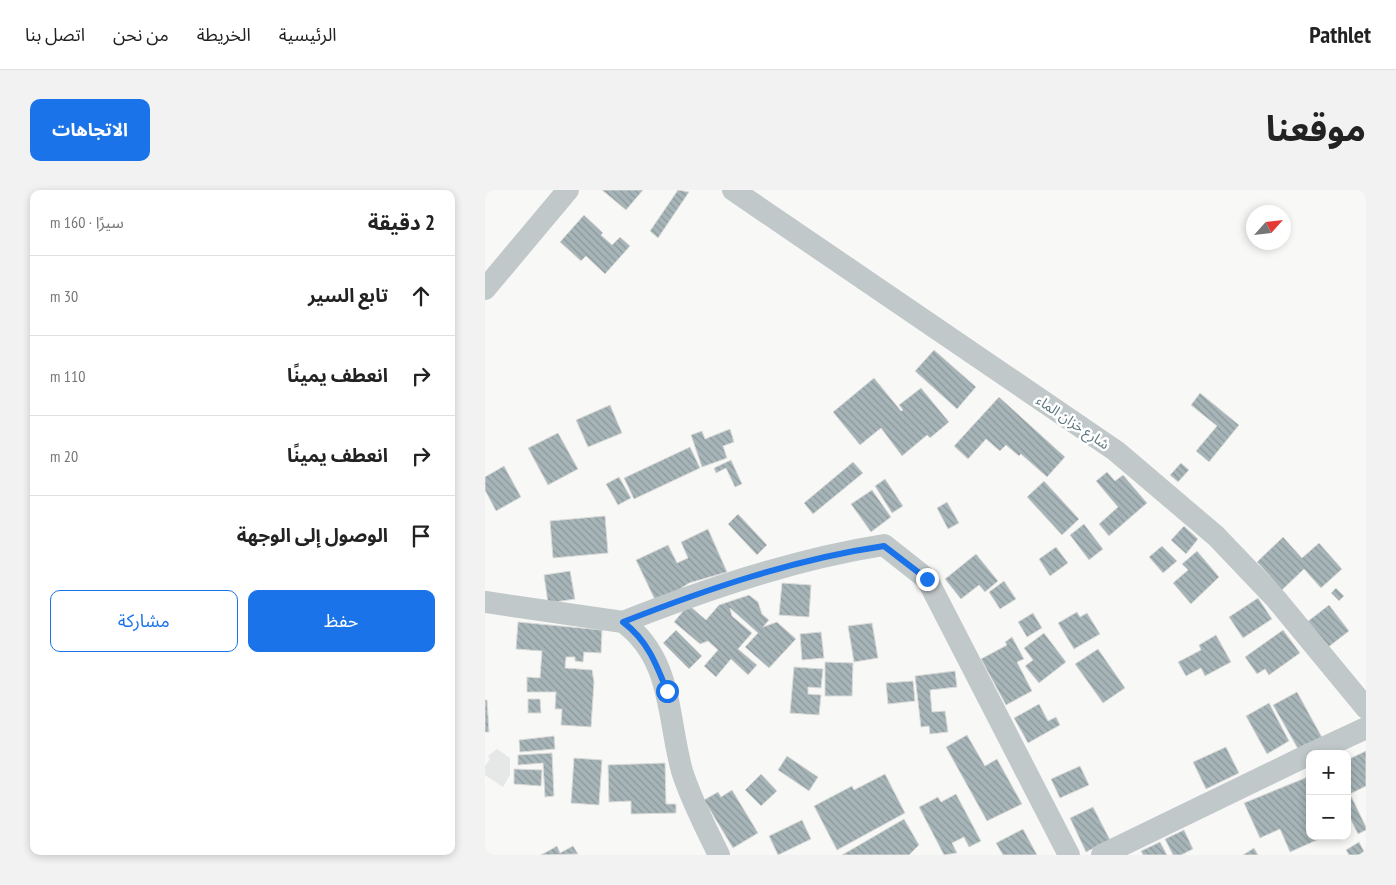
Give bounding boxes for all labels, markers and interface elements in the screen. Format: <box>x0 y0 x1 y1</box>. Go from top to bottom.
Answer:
text: Pathlet <box>1309 19 1371 50</box>
text: اتصل بنا <box>25 23 85 46</box>
text: من نحن <box>113 23 169 46</box>
text: الخريطة <box>197 23 251 46</box>
text: الرئيسية <box>279 23 337 46</box>
button: الاتجاهات <box>30 99 150 161</box>
text: موقعنا <box>1266 105 1366 151</box>
north arrow <box>1246 205 1291 250</box>
text: 2 دقيقة <box>368 209 435 236</box>
text: سيرًا · 160 m <box>50 212 124 232</box>
icon: ahead <box>407 282 435 310</box>
text: تابع السير <box>308 283 388 307</box>
text: 30 m <box>50 286 78 306</box>
icon: right <box>407 362 435 390</box>
text: انعطف يمينًا <box>287 363 388 387</box>
text: 110 m <box>50 366 85 386</box>
street label: شارع خزان الماء <box>1032 391 1113 455</box>
icon: right <box>407 442 435 470</box>
text: انعطف يمينًا <box>287 443 388 467</box>
text: 20 m <box>50 446 78 466</box>
icon: arrive <box>407 522 435 550</box>
text: الوصول إلى الوجهة <box>237 523 388 547</box>
route end <box>916 568 939 591</box>
button: مشاركة <box>50 590 238 652</box>
button: حفظ <box>248 590 435 652</box>
route start <box>656 680 679 703</box>
map controls <box>1306 750 1351 840</box>
button: + <box>1306 750 1351 795</box>
button: − <box>1306 795 1351 840</box>

